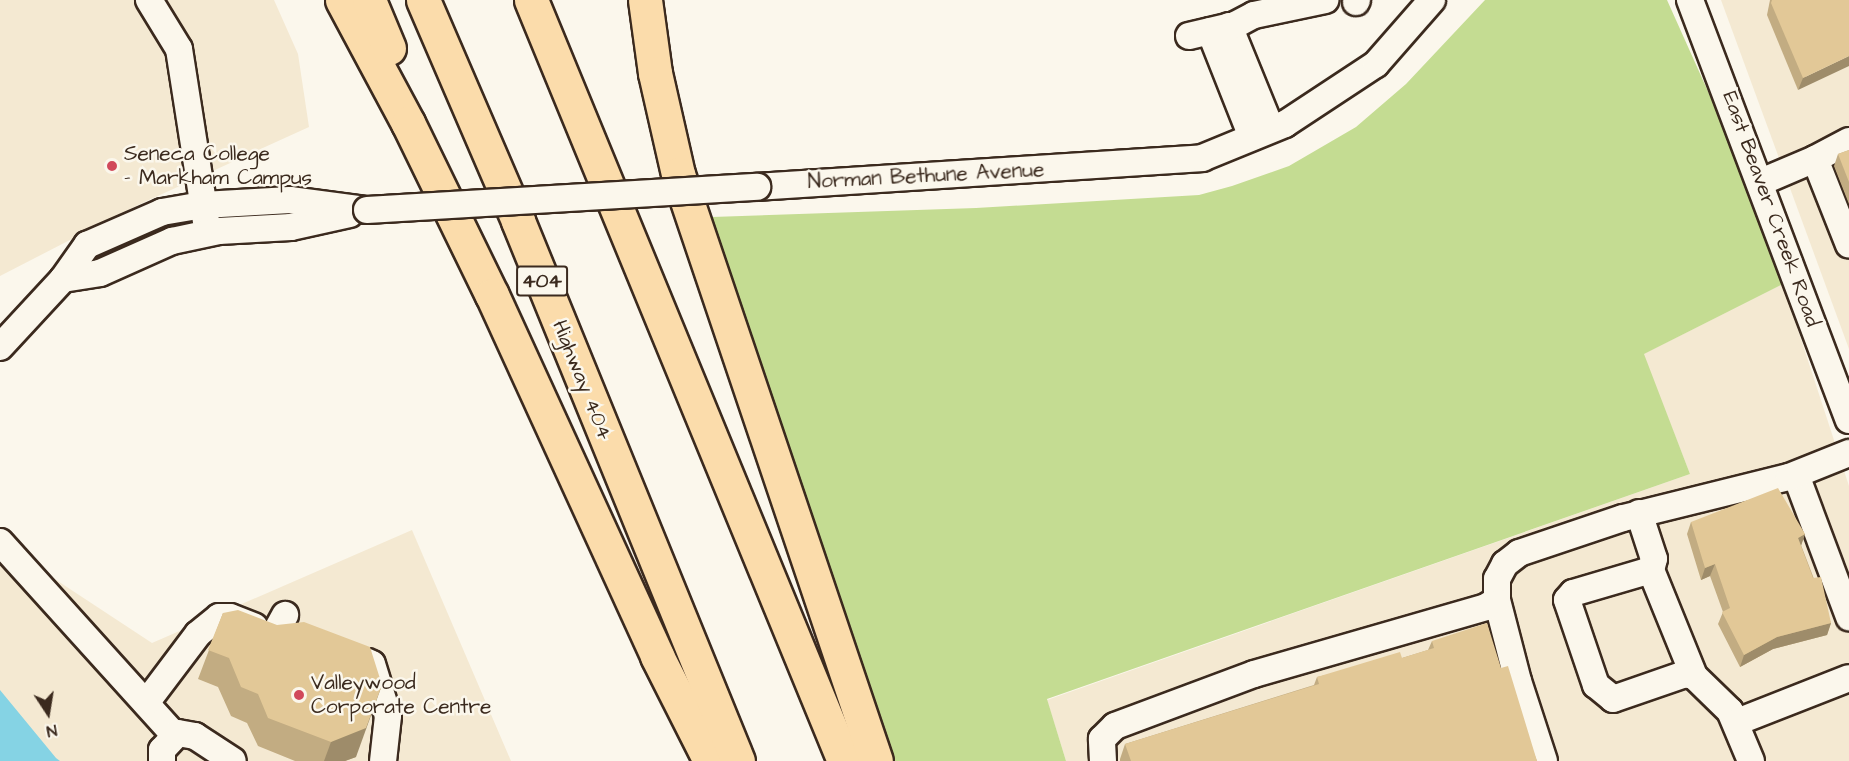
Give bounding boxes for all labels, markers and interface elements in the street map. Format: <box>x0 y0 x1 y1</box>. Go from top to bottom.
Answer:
street label: East Beaver Creek Road <box>1717 88 1825 330</box>
place label: Seneca College - Markham Campus <box>124 141 312 191</box>
street label: Norman Bethune Avenue <box>807 157 1045 195</box>
marker: Seneca College - Markham Campus <box>105 159 119 173</box>
road number: 404 <box>515 264 569 298</box>
street label: Highway 404 <box>547 317 617 443</box>
place label: Valleywood Corporate Centre <box>311 670 491 720</box>
north arrow <box>18 683 78 743</box>
marker: Valleywood Corporate Centre <box>292 688 306 702</box>
text: N <box>45 719 59 742</box>

